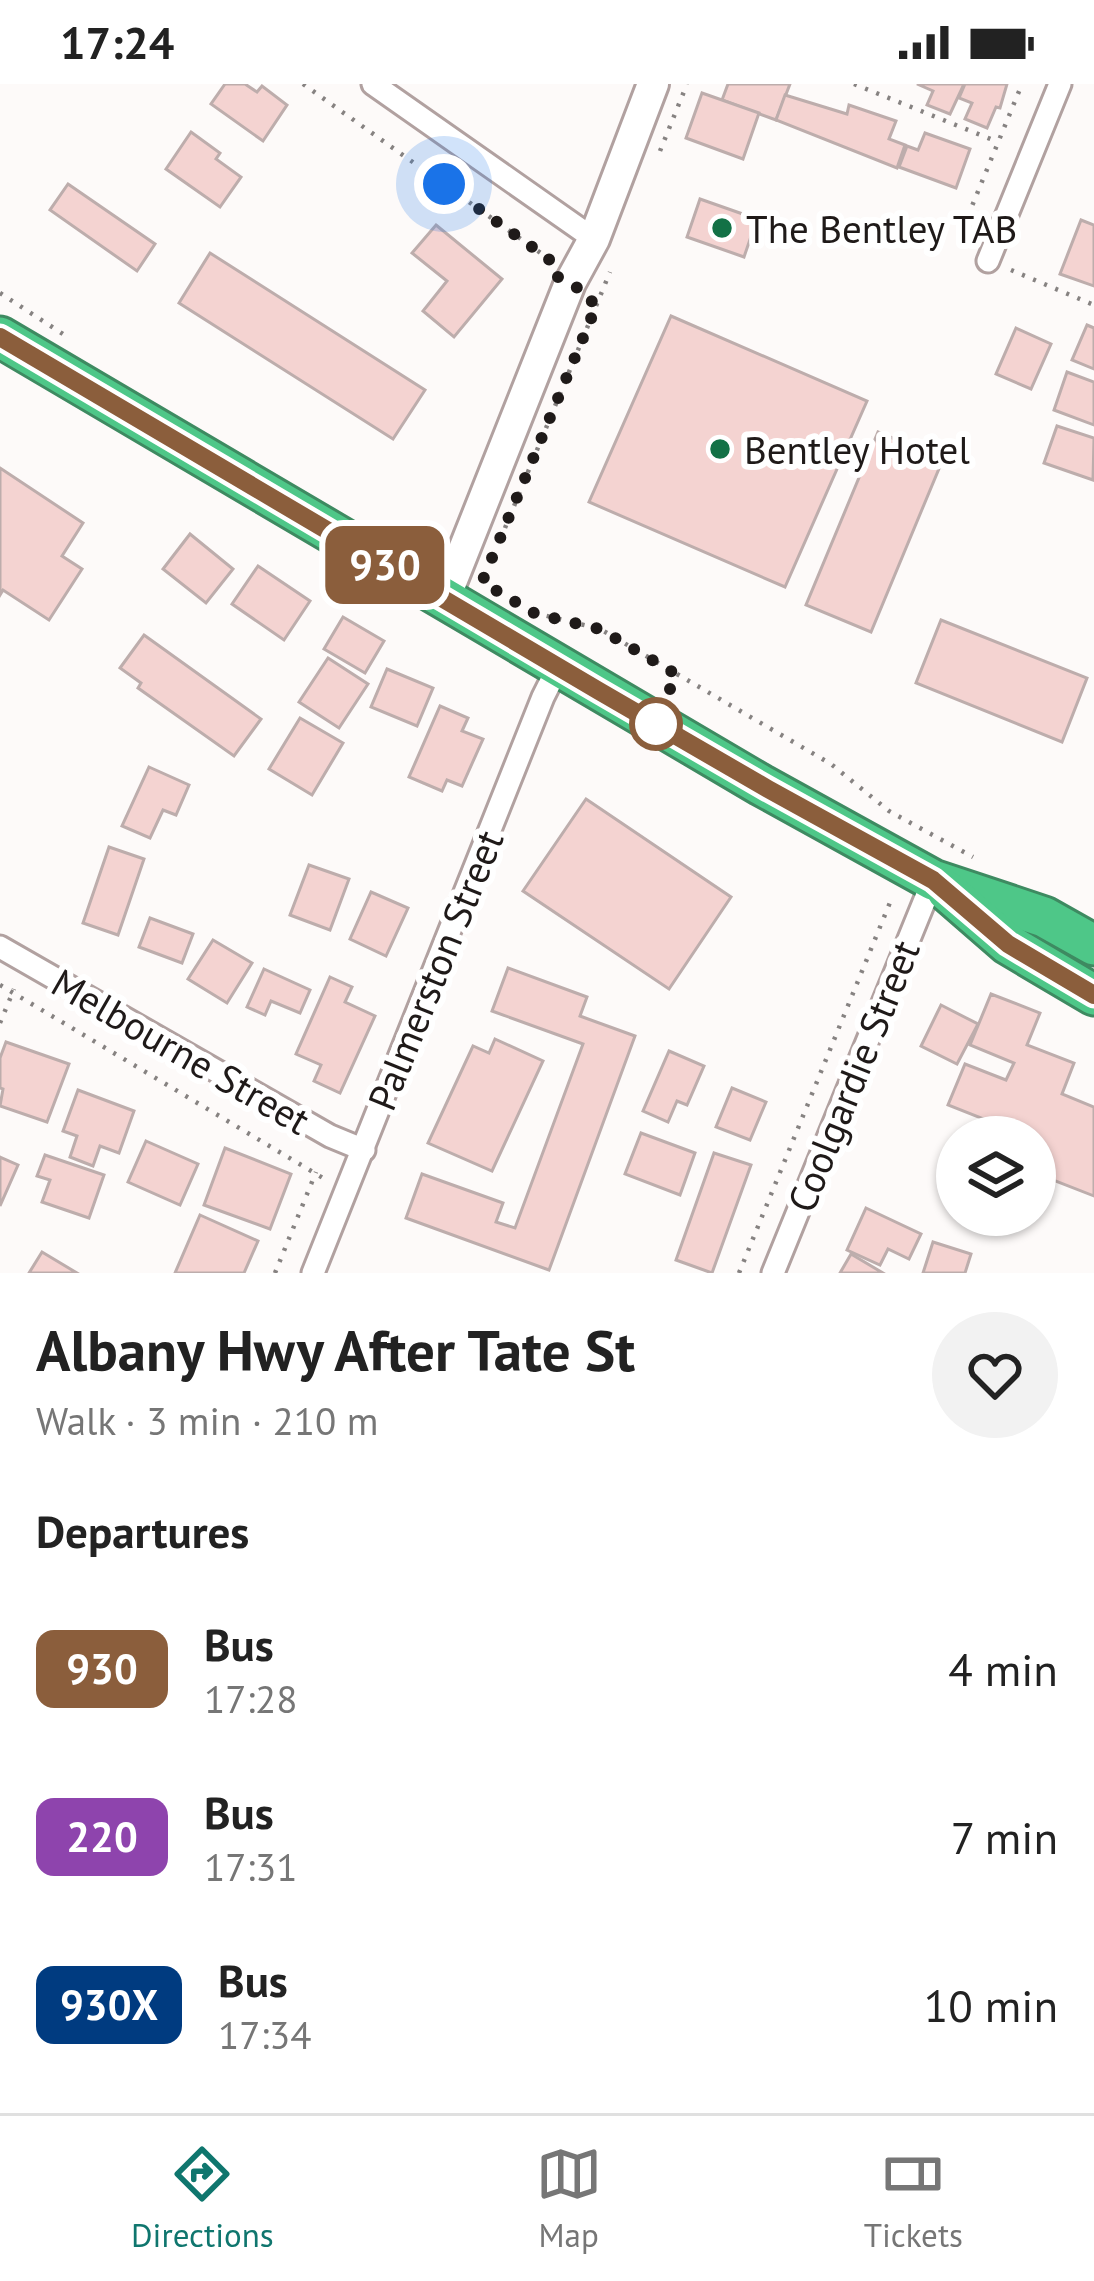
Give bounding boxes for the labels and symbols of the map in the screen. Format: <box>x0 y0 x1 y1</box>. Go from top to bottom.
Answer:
your location <box>414 154 474 214</box>
place label: The Bentley TAB <box>746 203 1017 254</box>
marker: The Bentley TAB <box>709 215 735 241</box>
place label: Bentley Hotel <box>744 424 970 475</box>
marker: Bentley Hotel <box>707 436 733 462</box>
line badge: 930 <box>316 526 454 604</box>
unlabelled marker <box>631 699 681 749</box>
street label: Palmerston Street <box>356 823 514 1117</box>
street label: Coolgardie Street <box>775 933 931 1219</box>
street label: Melbourne Street <box>43 957 319 1145</box>

